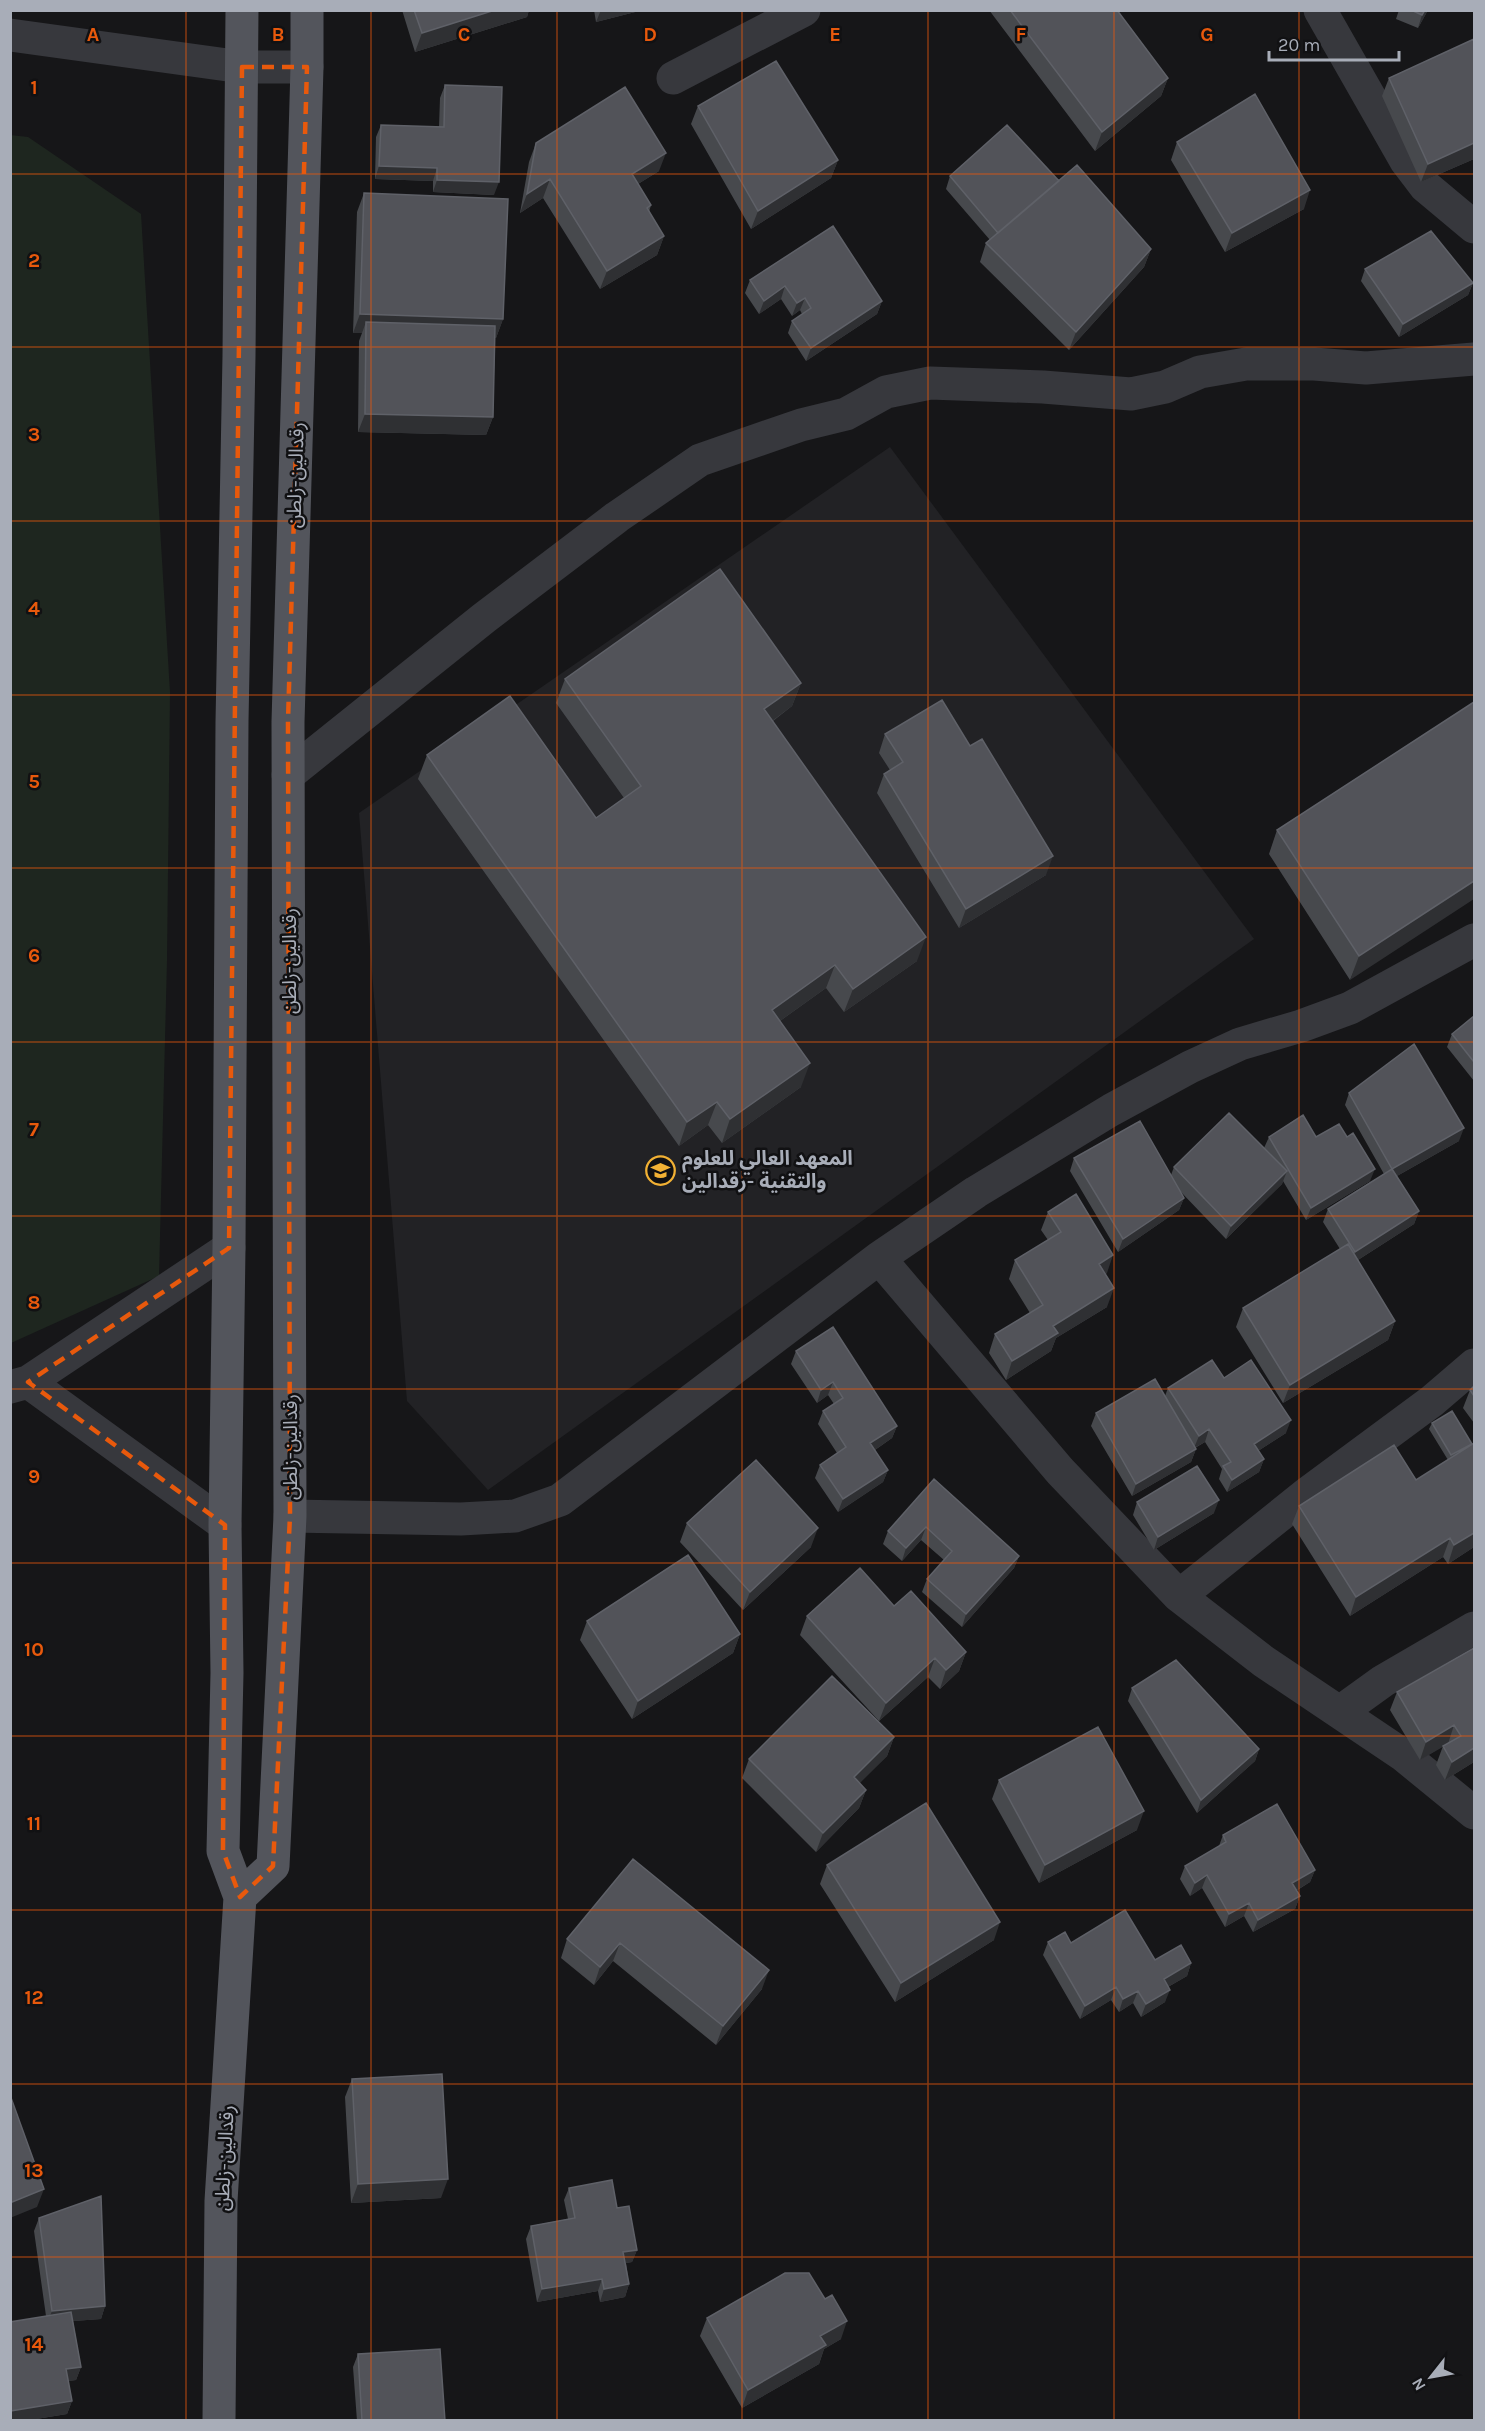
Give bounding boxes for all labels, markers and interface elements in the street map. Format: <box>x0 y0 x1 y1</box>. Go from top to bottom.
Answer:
text: A <box>87 23 100 46</box>
text: B <box>272 23 284 46</box>
text: C <box>458 23 470 46</box>
text: D <box>643 23 657 46</box>
text: E <box>829 23 841 46</box>
text: F <box>1016 23 1027 46</box>
text: G <box>1200 23 1214 46</box>
scale bar <box>1269 24 1400 62</box>
text: 20 m <box>1278 34 1320 56</box>
text: 1 <box>30 76 38 99</box>
text: 2 <box>28 249 40 272</box>
street label: رقدالين-زلطن <box>282 422 309 528</box>
text: 3 <box>28 423 40 446</box>
text: 4 <box>28 597 40 620</box>
text: 5 <box>28 770 40 793</box>
street label: رقدالين-زلطن <box>278 908 301 1014</box>
text: 6 <box>28 944 40 967</box>
text: 7 <box>29 1118 39 1141</box>
place label: المعهد العالي للعلوم والتقنية -رقدالين <box>682 1147 853 1193</box>
school or university icon: المعهد العالي للعلوم والتقنية -رقدالين <box>645 1154 677 1186</box>
text: 8 <box>28 1291 40 1314</box>
street label: رقدالين-زلطن <box>279 1394 302 1500</box>
text: 9 <box>28 1465 40 1488</box>
text: 10 <box>24 1638 44 1661</box>
text: 11 <box>27 1812 41 1835</box>
text: 12 <box>24 1986 44 2009</box>
street label: رقدالين-زلطن <box>210 2104 239 2212</box>
text: 13 <box>24 2159 44 2182</box>
text: 14 <box>24 2333 44 2356</box>
north arrow <box>1401 2347 1461 2407</box>
text: N <box>1407 2375 1430 2394</box>

